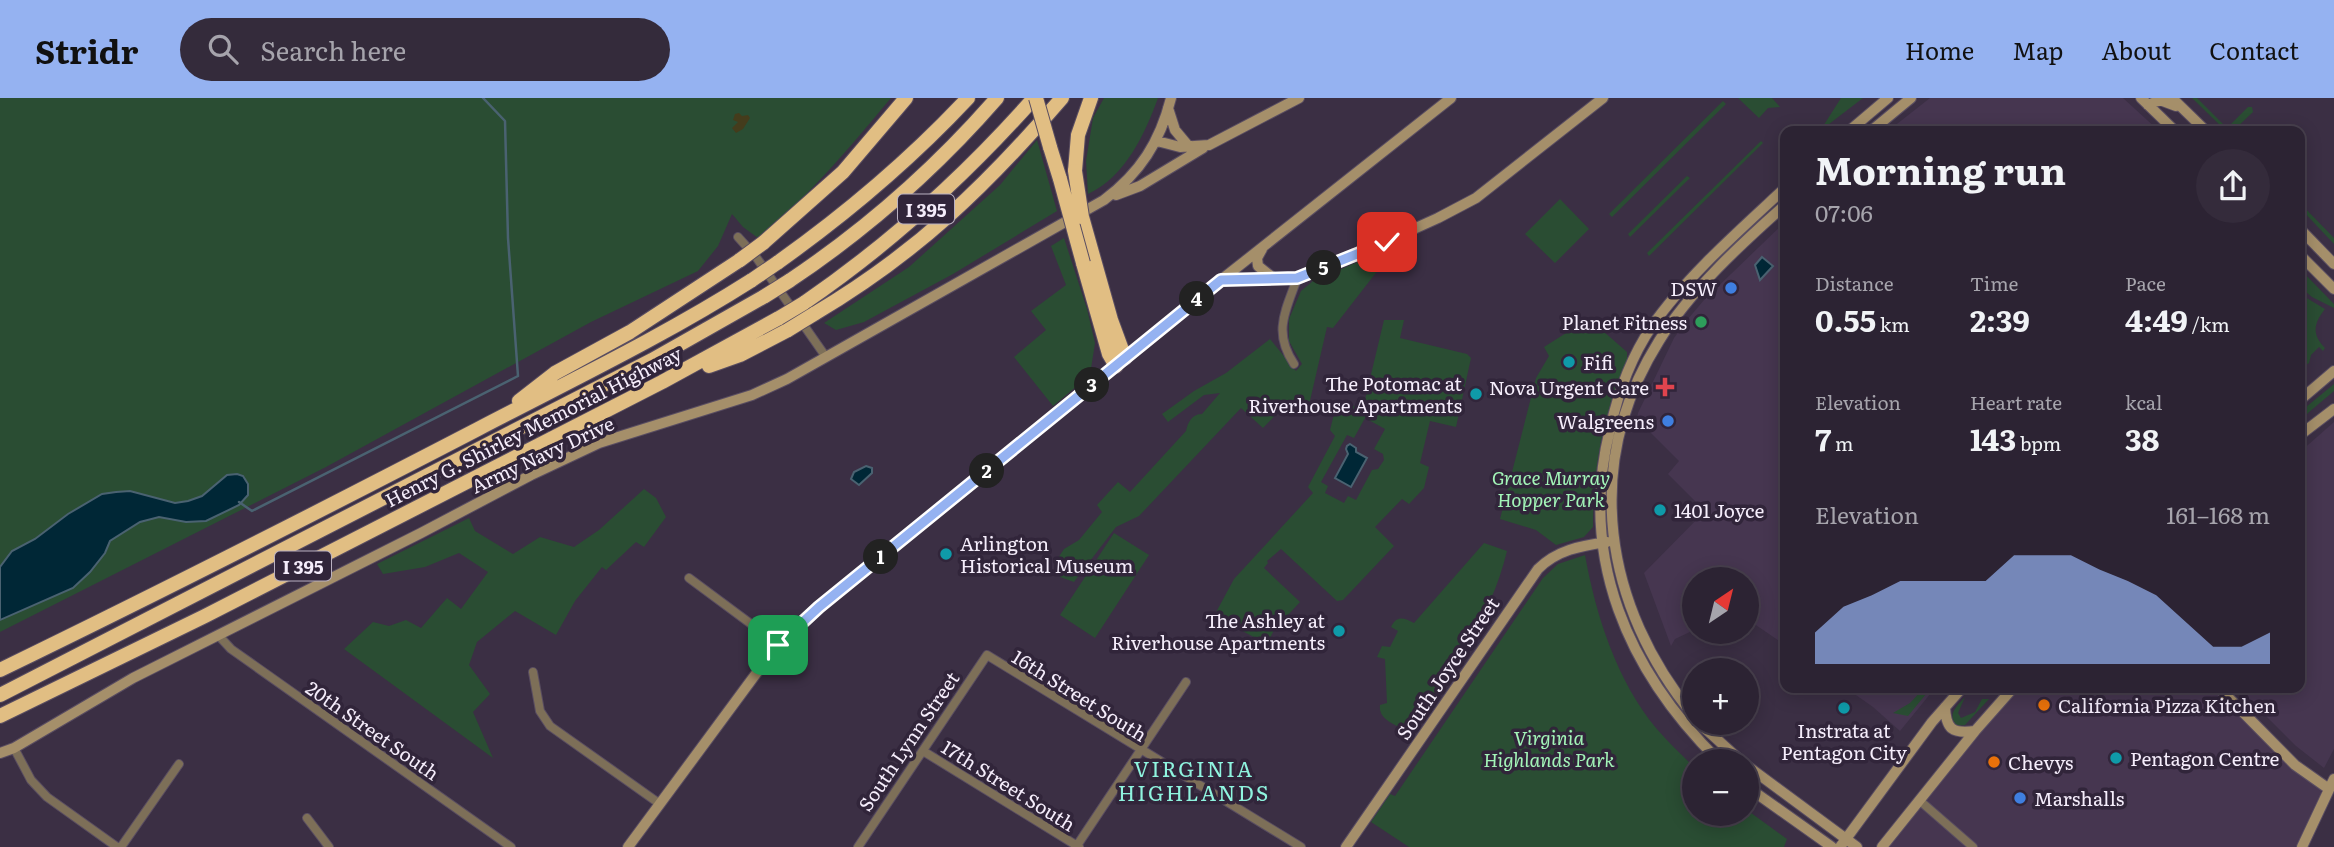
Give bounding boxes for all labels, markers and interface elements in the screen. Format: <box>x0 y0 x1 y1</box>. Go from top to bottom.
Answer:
search box <box>180 18 670 81</box>
text: Stridr <box>35 25 138 74</box>
icon: search <box>204 30 242 68</box>
text: Search here <box>260 30 406 69</box>
text: Home <box>1905 32 1974 67</box>
text: Map <box>2012 32 2063 67</box>
text: About <box>2101 32 2171 67</box>
text: Contact <box>2209 32 2299 67</box>
text: Morning run <box>1815 140 2066 197</box>
button: share <box>2196 149 2270 223</box>
road number: I 395 <box>898 194 954 224</box>
text: 07:06 <box>1815 195 1873 229</box>
pin <box>1357 212 1417 272</box>
icon: check <box>1368 223 1406 261</box>
pin: 5 <box>1306 250 1342 286</box>
text: 5 <box>1318 253 1329 281</box>
text: Distance <box>1815 269 1894 297</box>
text: Time <box>1970 269 2018 297</box>
text: Pace <box>2125 269 2166 297</box>
place label: DSW <box>1670 274 1717 302</box>
marker: DSW <box>1723 280 1739 296</box>
pin: 4 <box>1180 282 1214 316</box>
text: 4 <box>1191 284 1202 312</box>
text: 0.55 <box>1815 297 1876 341</box>
text: 2:39 <box>1970 297 2030 341</box>
text: 4:49 <box>2125 297 2188 341</box>
place label: Planet Fitness <box>1562 308 1687 336</box>
text: km <box>1876 310 1910 338</box>
text: /km <box>2188 310 2230 338</box>
marker: Planet Fitness <box>1693 314 1709 330</box>
street label: Henry G. Shirley Memorial Highway <box>380 339 686 513</box>
place label: Fifi <box>1583 348 1613 376</box>
marker: Fifi <box>1561 354 1577 370</box>
pin: 3 <box>1074 368 1110 402</box>
place label: The Potomac at Riverhouse Apartments <box>1248 369 1462 419</box>
text: 3 <box>1086 370 1097 398</box>
place label: Nova Urgent Care <box>1489 373 1649 401</box>
marker: Nova Urgent Care <box>1655 377 1675 397</box>
marker: The Potomac at Riverhouse Apartments <box>1468 386 1484 402</box>
text: Elevation <box>1815 388 1901 416</box>
text: Heart rate <box>1970 388 2062 416</box>
text: kcal <box>2125 388 2162 416</box>
place label: Walgreens <box>1557 407 1654 435</box>
street label: Army Navy Drive <box>466 409 618 499</box>
marker: Walgreens <box>1660 413 1676 429</box>
text: 7 <box>1815 416 1831 460</box>
text: 143 <box>1970 416 2016 460</box>
text: 38 <box>2125 416 2159 460</box>
text: m <box>1831 429 1854 457</box>
text: bpm <box>2016 429 2061 457</box>
pin: 2 <box>970 454 1004 488</box>
text: 2 <box>981 456 992 484</box>
park label: Grace Murray Hopper Park <box>1492 463 1610 513</box>
place label: 1401 Joyce <box>1674 496 1764 524</box>
text: Elevation <box>1815 497 1919 531</box>
text: 161–168 m <box>2166 497 2270 531</box>
marker: 1401 Joyce <box>1652 502 1668 518</box>
place label: Arlington Historical Museum <box>960 529 1133 579</box>
pin: 1 <box>864 540 898 574</box>
text: 1 <box>877 542 884 570</box>
marker: Arlington Historical Museum <box>938 546 954 562</box>
road number: I 395 <box>275 552 331 580</box>
north arrow <box>1682 567 1759 644</box>
map controls <box>1682 567 1759 826</box>
street label: South Joyce Street <box>1389 591 1505 745</box>
place label: The Ashley at Riverhouse Apartments <box>1111 606 1325 656</box>
pin <box>748 615 808 675</box>
marker: The Ashley at Riverhouse Apartments <box>1331 623 1347 639</box>
icon: arrive <box>759 626 797 664</box>
street label: 16th Street South <box>1007 642 1153 748</box>
button: + <box>1682 658 1759 735</box>
street label: South Lynn Street <box>851 665 965 816</box>
street label: 20th Street South <box>301 674 445 786</box>
place label: California Pizza Kitchen <box>2058 691 2276 719</box>
marker: California Pizza Kitchen <box>2036 697 2052 713</box>
marker: Instrata at Pentagon City <box>1836 700 1852 716</box>
place label: Instrata at Pentagon City <box>1781 716 1907 766</box>
park label: Virginia Highlands Park <box>1483 723 1615 773</box>
street label: 17th Street South <box>937 733 1081 837</box>
place label: Pentagon Centre <box>2130 744 2279 772</box>
place label: Chevys <box>2008 748 2074 776</box>
button: − <box>1682 749 1759 826</box>
marker: Pentagon Centre <box>2108 750 2124 766</box>
district label: VIRGINIA HIGHLANDS <box>1118 752 1270 807</box>
marker: Chevys <box>1986 754 2002 770</box>
place label: Marshalls <box>2034 784 2125 812</box>
marker: Marshalls <box>2012 790 2028 806</box>

